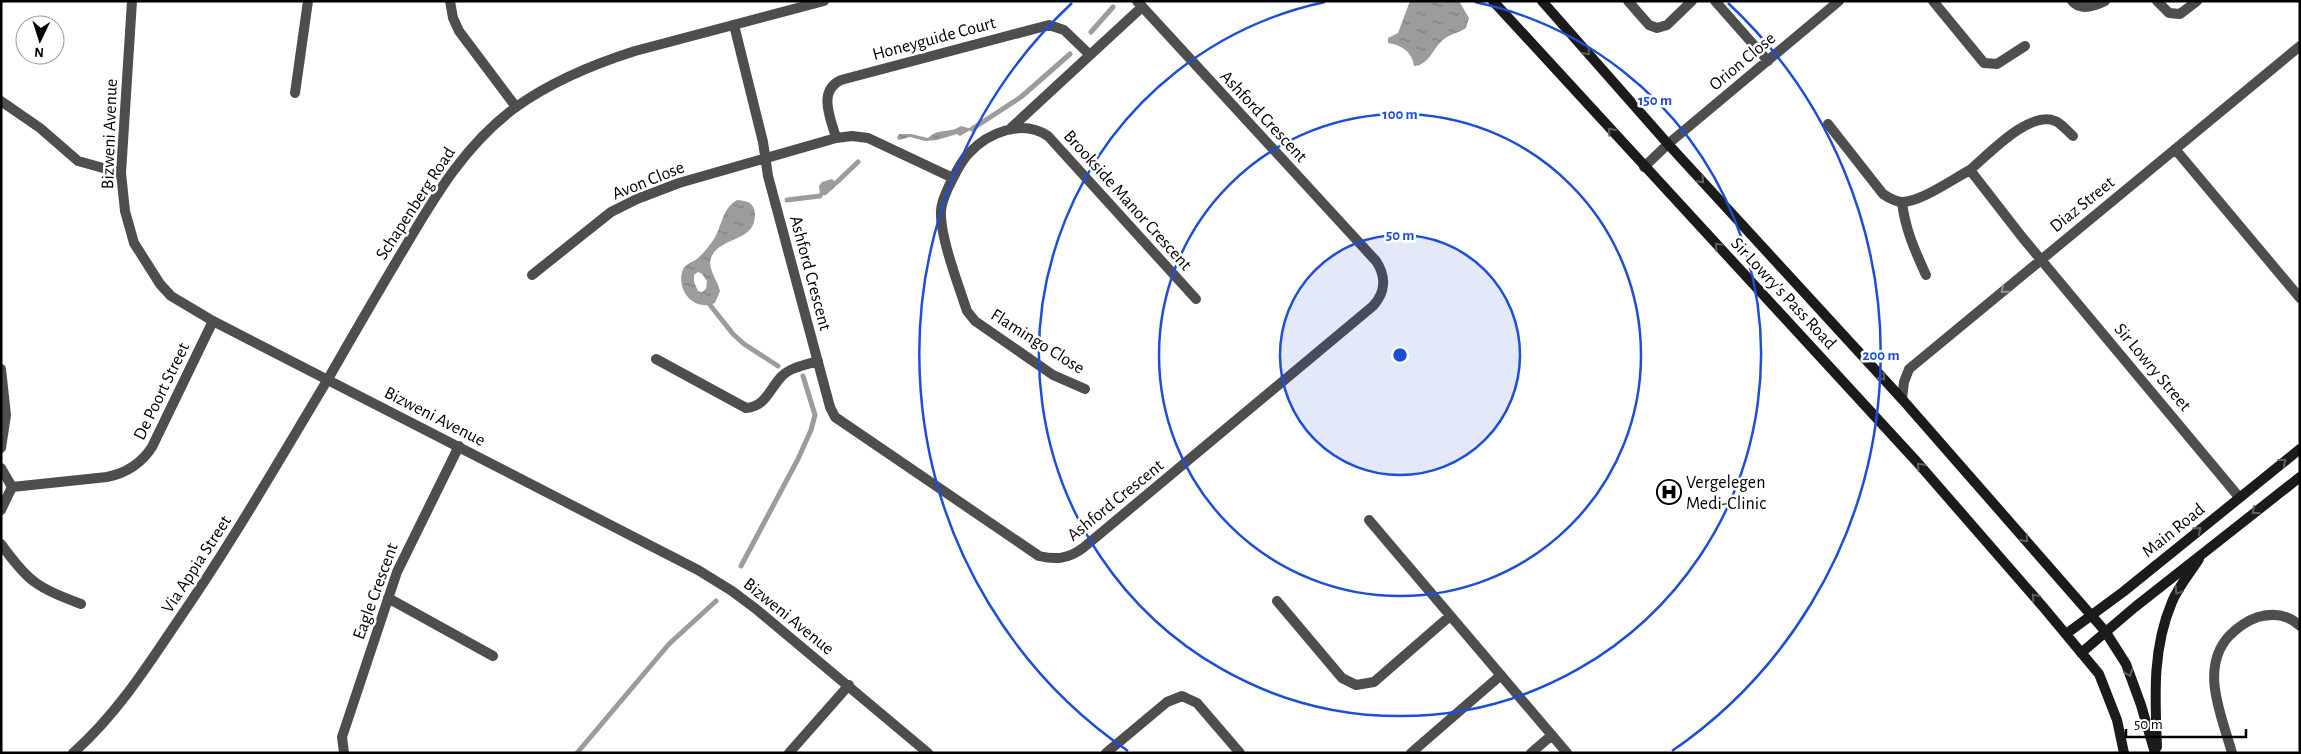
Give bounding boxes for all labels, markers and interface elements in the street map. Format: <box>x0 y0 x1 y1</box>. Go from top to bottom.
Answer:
street label: Honeyguide Court <box>871 14 998 64</box>
north arrow <box>15 15 65 65</box>
street label: Orion Close <box>1706 29 1779 94</box>
text: N <box>34 45 45 59</box>
one-way arrow <box>1582 47 1591 56</box>
street label: Ashford Crescent <box>1216 67 1310 166</box>
street label: Bizweni Avenue <box>99 78 121 190</box>
text: 150 m <box>1638 93 1672 108</box>
text: 100 m <box>1382 107 1418 122</box>
street label: Brookside Manor Crescent <box>1060 127 1195 274</box>
one-way arrow <box>1608 128 1617 137</box>
street label: Schapenberg Road <box>373 144 459 263</box>
street label: Avon Close <box>610 158 687 203</box>
street label: Diaz Street <box>2047 173 2118 236</box>
one-way arrow <box>1695 175 1704 184</box>
street label: Ashford Crescent <box>786 214 834 333</box>
text: 50 m <box>1386 228 1414 243</box>
street label: Sir Lowry's Pass Road <box>1727 234 1839 353</box>
one-way arrow <box>1715 243 1724 252</box>
one-way arrow <box>2000 284 2009 293</box>
street label: Flamingo Close <box>987 306 1087 378</box>
street label: Sir Lowry Street <box>2110 320 2194 415</box>
street label: De Poort Street <box>131 340 193 443</box>
centre of rings <box>1391 346 1409 364</box>
text: 200 m <box>1862 348 1900 363</box>
one-way arrow <box>1876 372 1885 381</box>
street label: Bizweni Avenue <box>381 384 488 450</box>
street label: Ashford Crescent <box>1064 456 1167 545</box>
one-way arrow <box>2277 460 2286 468</box>
one-way arrow <box>1916 462 1925 471</box>
place label: Vergelegen Medi-Clinic <box>1686 474 1766 513</box>
hospital icon: Vergelegen Medi-Clinic <box>1656 479 1682 505</box>
street label: Main Road <box>2139 500 2208 561</box>
one-way arrow <box>2252 506 2261 514</box>
street label: Via Appia Street <box>159 512 235 616</box>
one-way arrow <box>2192 528 2201 536</box>
one-way arrow <box>2019 534 2028 543</box>
street label: Eagle Crescent <box>350 541 402 642</box>
street label: Bizweni Avenue <box>740 575 837 659</box>
one-way arrow <box>2175 585 2185 594</box>
one-way arrow <box>2032 594 2040 603</box>
one-way arrow <box>2123 668 2133 677</box>
scale bar <box>2126 706 2246 738</box>
text: 50 m <box>2134 717 2163 732</box>

